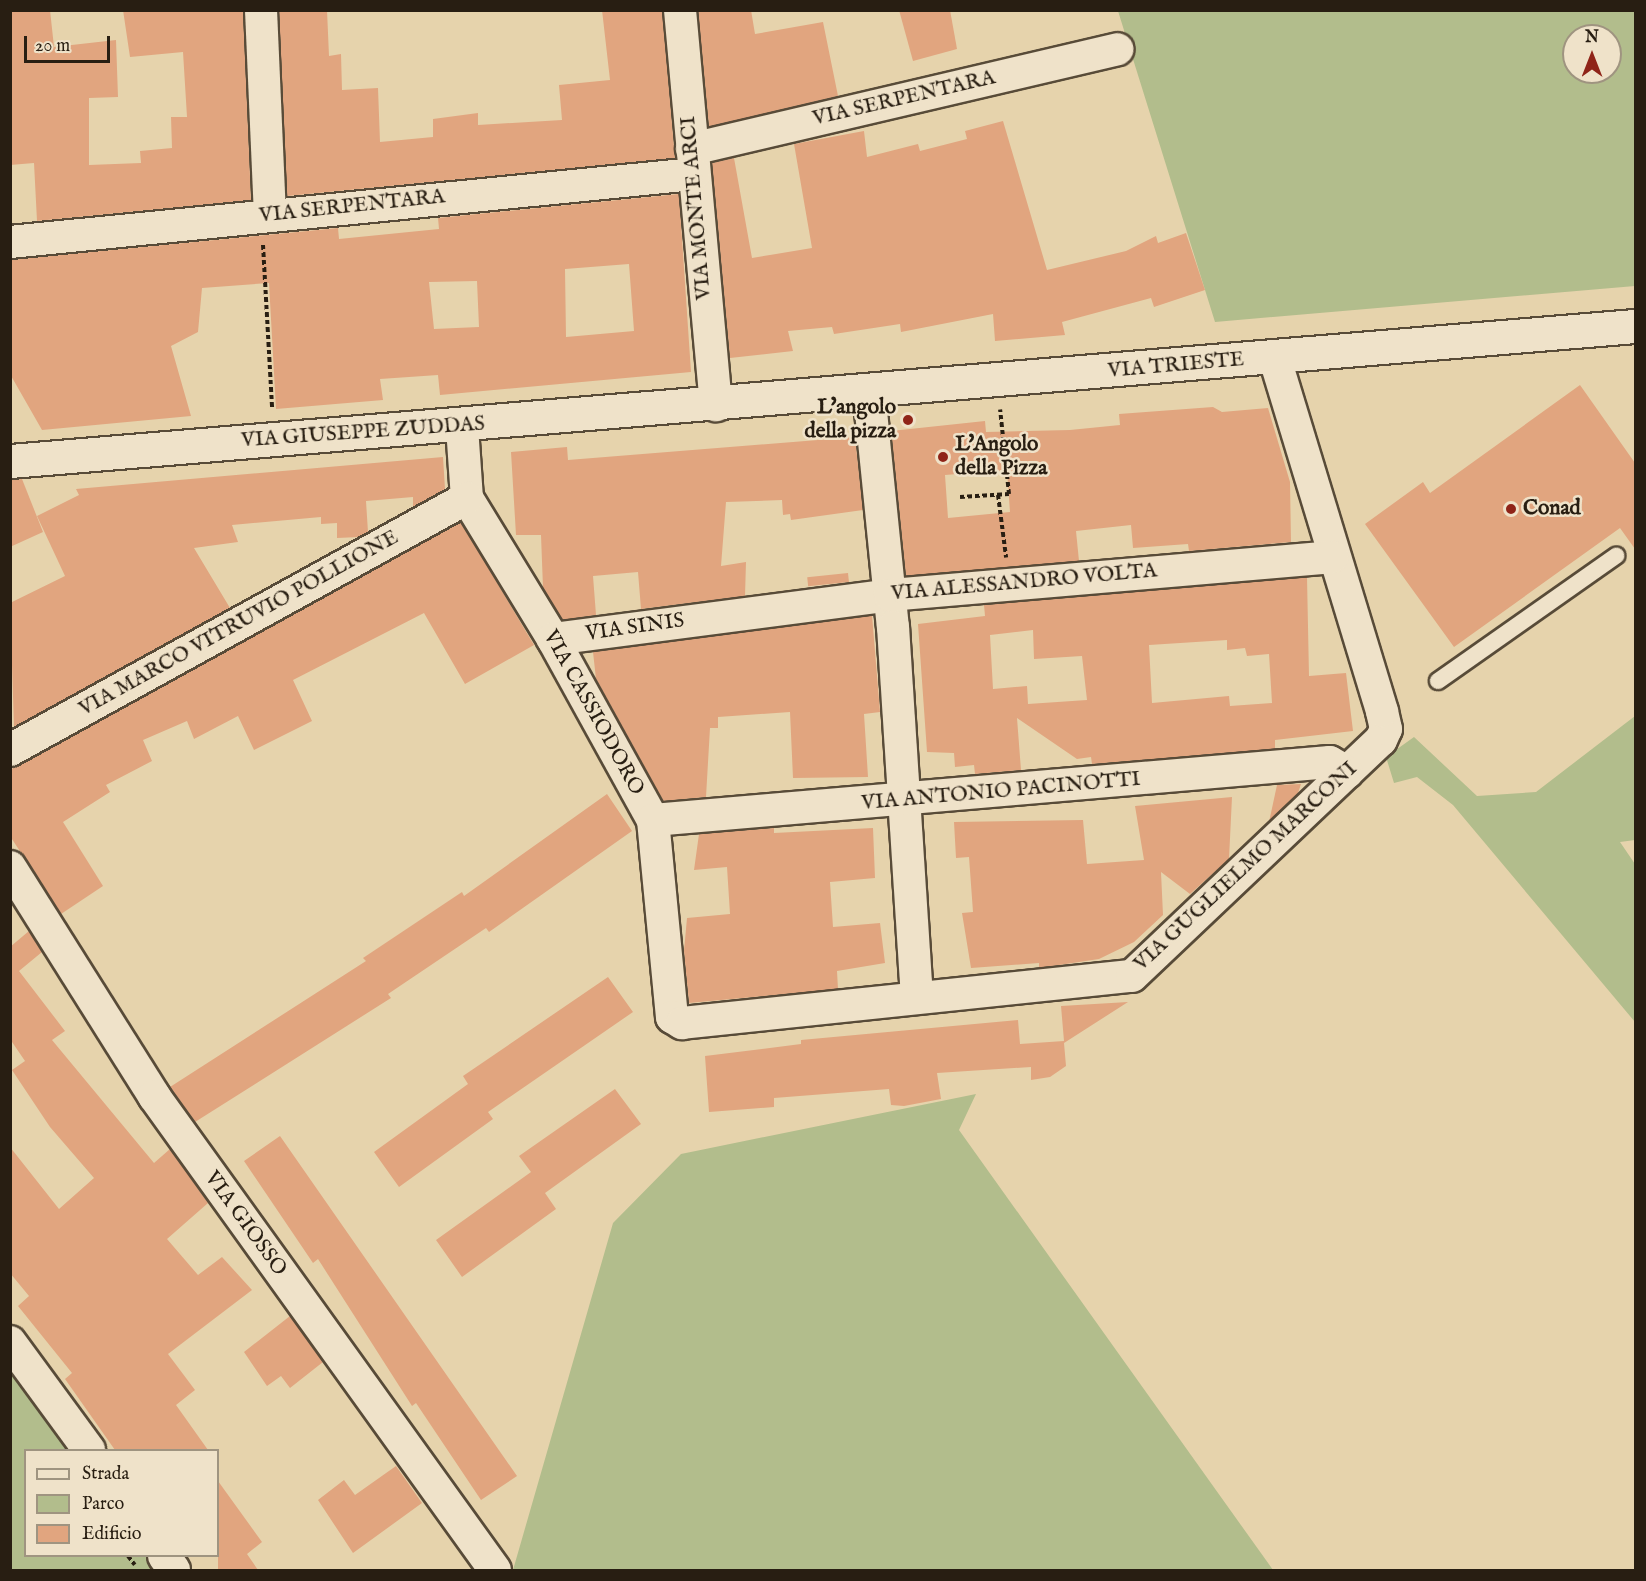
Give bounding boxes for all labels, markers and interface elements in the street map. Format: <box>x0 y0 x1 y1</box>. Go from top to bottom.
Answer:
scale bar <box>27 24 112 62</box>
north arrow <box>1562 24 1622 84</box>
text: N <box>1585 28 1599 48</box>
text: 20 m <box>35 35 70 58</box>
street label: VIA SERPENTARA <box>810 66 998 132</box>
street label: VIA MONTE ARCI <box>676 115 718 301</box>
street label: VIA SERPENTARA <box>258 185 446 229</box>
street label: VIA TRIESTE <box>1107 347 1245 385</box>
place label: L'angolo della pizza <box>805 395 896 445</box>
street label: VIA GIUSEPPE ZUDDAS <box>240 412 486 454</box>
marker: L'angolo della pizza <box>901 413 915 427</box>
place label: L'Angolo della Pizza <box>955 432 1047 482</box>
marker: L'Angolo della Pizza <box>936 450 950 464</box>
place label: Conad <box>1523 496 1581 522</box>
marker: Conad <box>1504 502 1518 516</box>
street label: VIA MARCO VITRUVIO POLLIONE <box>75 525 403 723</box>
street label: VIA ALESSANDRO VOLTA <box>890 559 1158 607</box>
street label: VIA SINIS <box>584 609 686 647</box>
street label: VIA CASSIODORO <box>537 626 649 800</box>
street label: VIA GUGLIELMO MARCONI <box>1129 757 1363 977</box>
street label: VIA ANTONIO PACINOTTI <box>860 767 1142 817</box>
street label: VIA GIOSSO <box>199 1167 291 1281</box>
legend <box>24 1449 219 1557</box>
text: Strada <box>82 1463 129 1486</box>
text: Parco <box>82 1493 124 1516</box>
text: Edificio <box>82 1523 142 1546</box>

